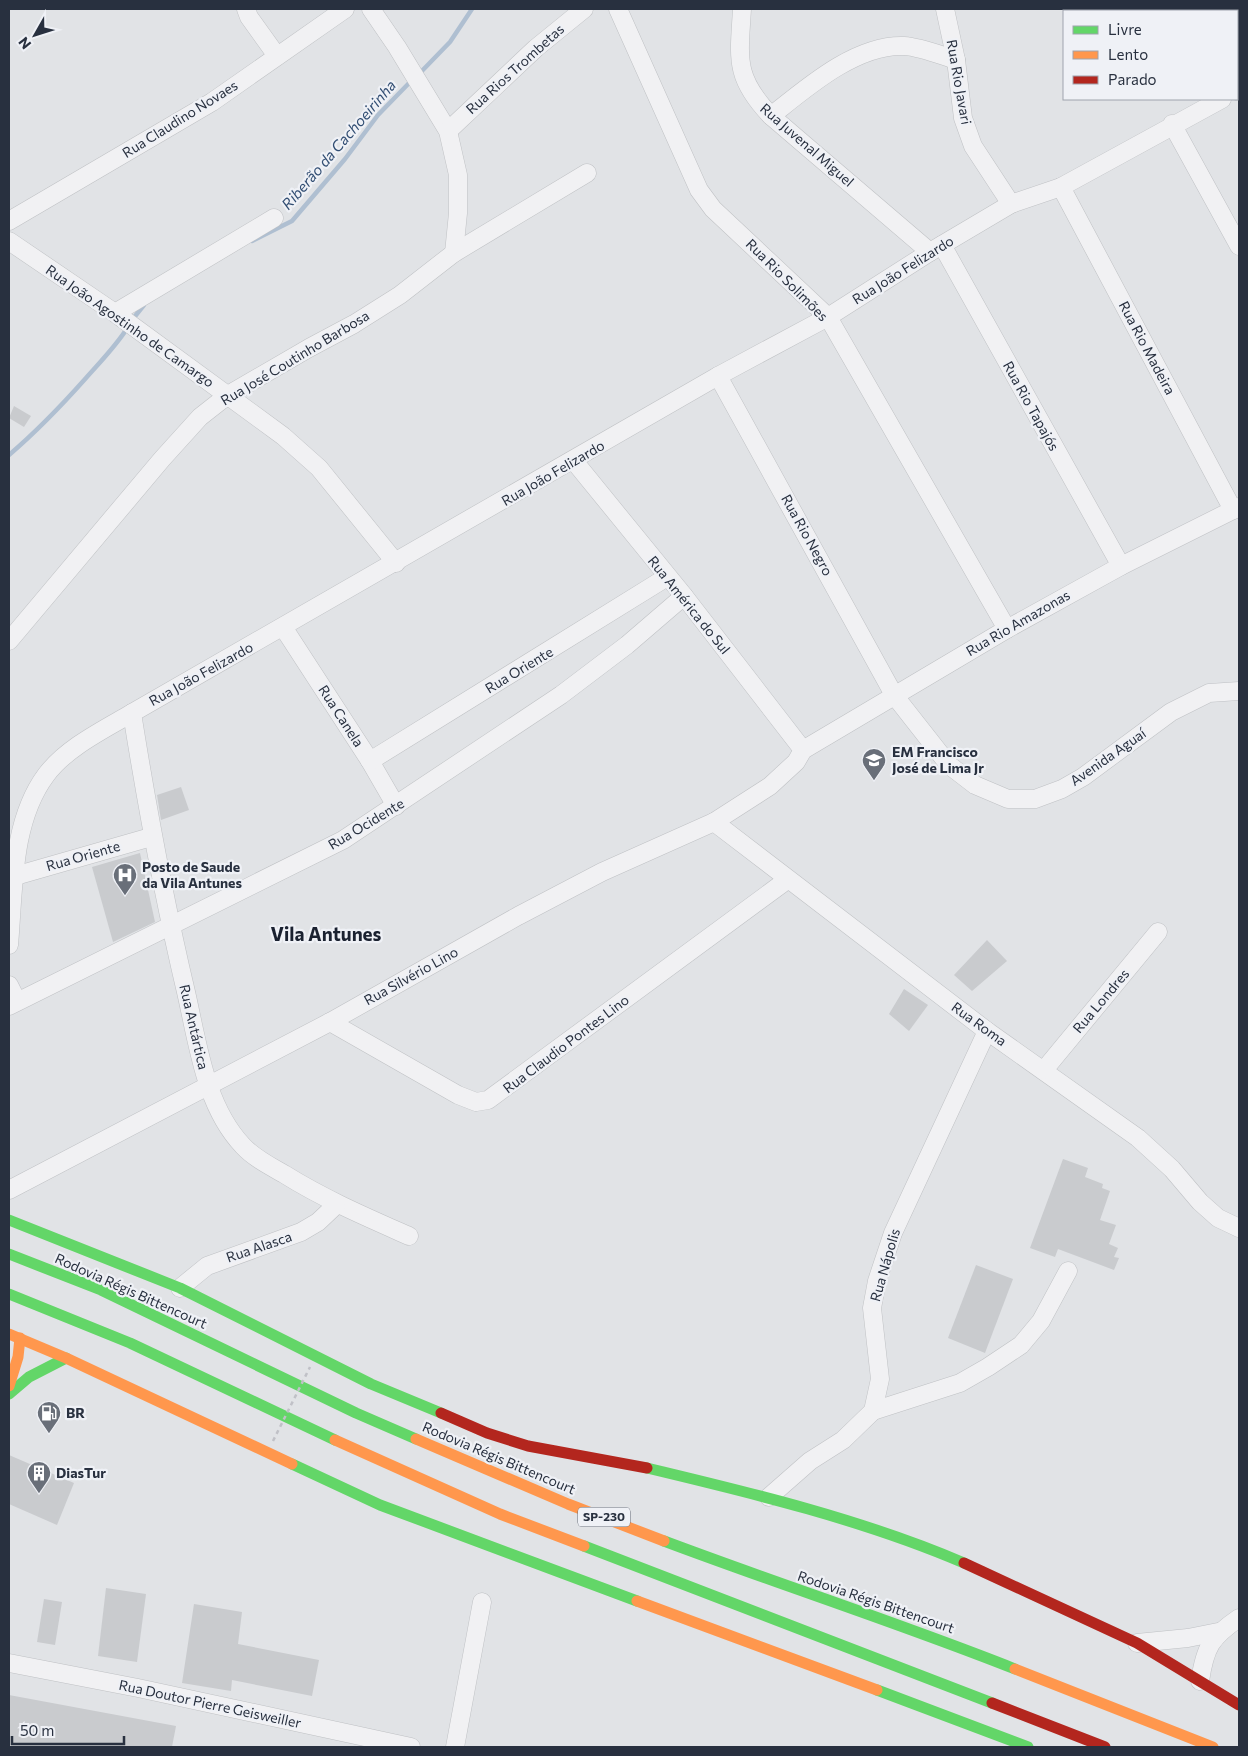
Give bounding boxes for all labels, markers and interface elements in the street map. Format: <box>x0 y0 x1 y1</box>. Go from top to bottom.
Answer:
north arrow <box>10 10 60 60</box>
legend <box>1063 10 1238 100</box>
street label: Rua Rios Trombetas <box>462 20 567 117</box>
text: Livre <box>1108 20 1142 38</box>
text: N <box>15 34 34 53</box>
street label: Rua Rio Javari <box>944 38 975 126</box>
text: Lento <box>1108 45 1148 63</box>
text: Parado <box>1108 70 1157 88</box>
street label: Rua Claudino Novaes <box>119 76 241 161</box>
water label: Riberão da Cachoeirinha <box>277 76 399 213</box>
street label: Rua Juvenal Miguel <box>757 99 858 190</box>
street label: Rua João Felizardo <box>849 232 957 308</box>
street label: Rua Rio Solimões <box>743 235 832 324</box>
street label: Rua João Agostinho de Camargo <box>43 261 218 390</box>
street label: Rua Rio Madeira <box>1116 298 1179 397</box>
street label: Rua José Coutinho Barbosa <box>217 306 372 409</box>
street label: Rua Rio Tapajós <box>1000 358 1063 454</box>
street label: Rua João Felizardo <box>498 436 607 509</box>
street label: Rua Rio Negro <box>778 491 837 578</box>
street label: Rua América do Sul <box>645 552 734 657</box>
street label: Rua Rio Amazonas <box>963 586 1073 659</box>
street label: Rua João Felizardo <box>146 638 256 709</box>
street label: Rua Oriente <box>482 643 556 696</box>
street label: Rua Canela <box>315 682 368 750</box>
street label: Avenida Aguaí <box>1066 724 1149 789</box>
place label: EM Francisco José de Lima Jr <box>892 743 984 776</box>
school or university icon: EM Francisco José de Lima Jr <box>861 747 887 781</box>
street label: Rua Ocidente <box>325 794 407 853</box>
street label: Rua Oriente <box>44 837 122 874</box>
place label: Posto de Saude da Vila Antunes <box>142 858 242 891</box>
hospital icon: Posto de Saude da Vila Antunes <box>112 862 138 896</box>
district label: Vila Antunes <box>271 922 382 945</box>
street label: Rua Silvério Lino <box>361 943 461 1008</box>
street label: Rua Londres <box>1069 965 1132 1036</box>
street label: Rua Antártica <box>176 983 213 1071</box>
street label: Rua Claudio Pontes Lino <box>499 991 632 1096</box>
street label: Rua Roma <box>948 998 1010 1049</box>
street label: Rua Nápolis <box>866 1226 903 1303</box>
street label: Rua Alasca <box>224 1227 294 1266</box>
street label: Rodovia Régis Bittencourt <box>53 1249 210 1332</box>
fuel station icon: BR <box>36 1400 62 1434</box>
place label: BR <box>66 1404 85 1421</box>
street label: Rodovia Régis Bittencourt <box>420 1418 579 1498</box>
building icon: DiasTur <box>26 1460 52 1494</box>
place label: DiasTur <box>56 1464 106 1481</box>
road number: SP-230 <box>578 1508 630 1526</box>
street label: Rodovia Régis Bittencourt <box>796 1567 957 1636</box>
street label: Rua Doutor Pierre Geisweiller <box>117 1676 303 1731</box>
scale bar <box>12 1714 125 1746</box>
text: 50 m <box>20 1721 54 1739</box>

